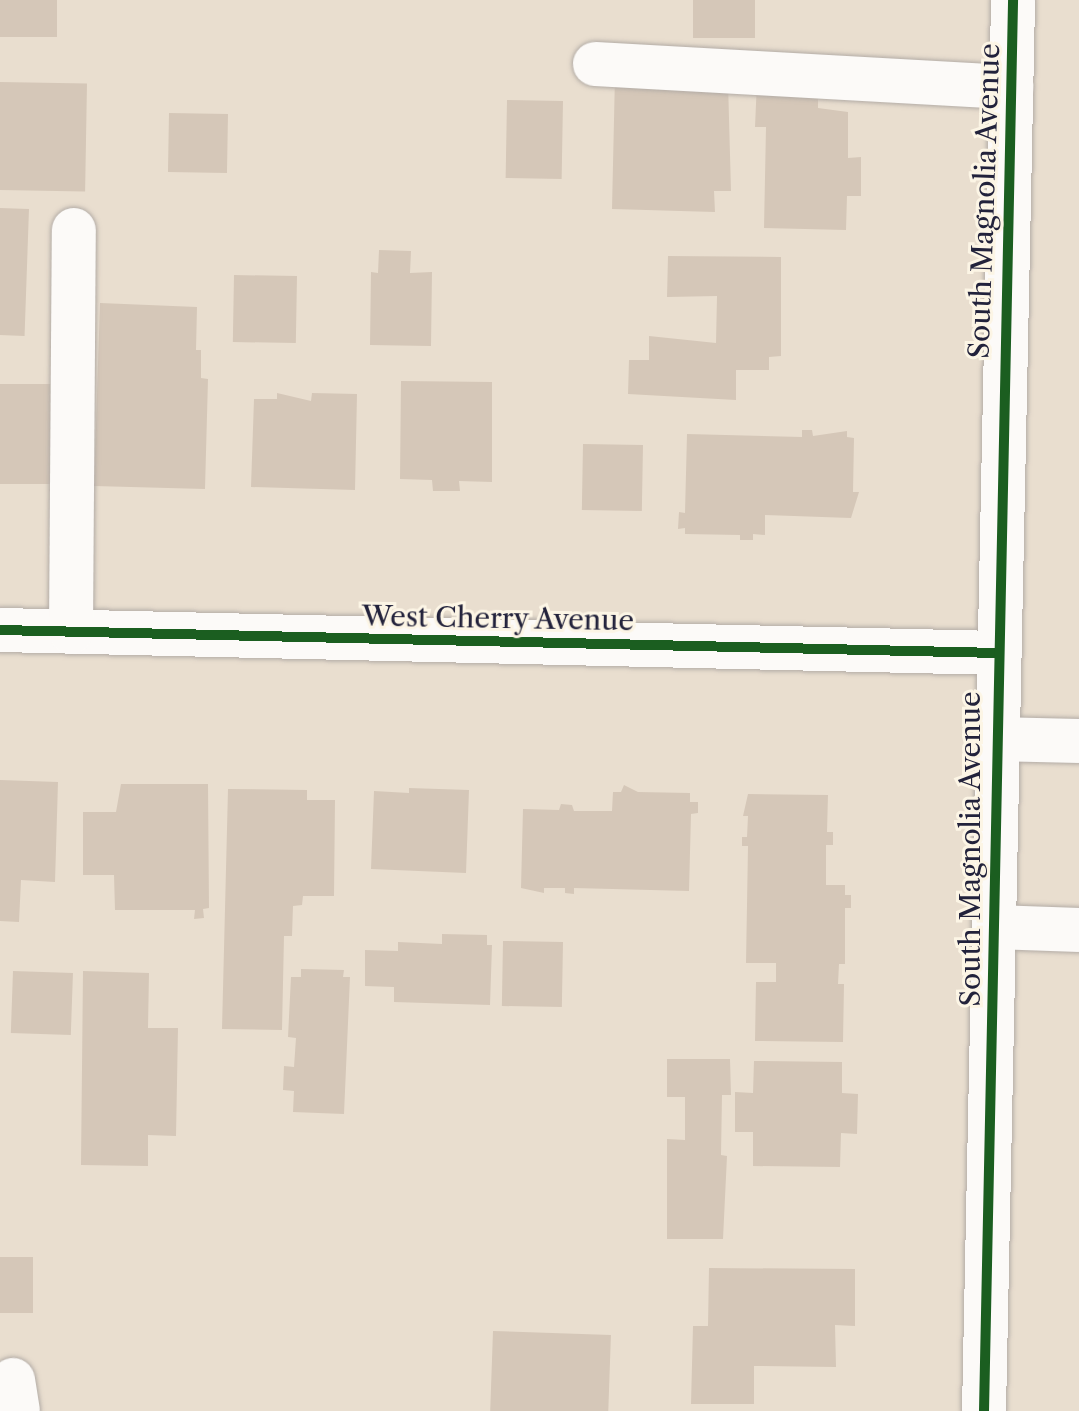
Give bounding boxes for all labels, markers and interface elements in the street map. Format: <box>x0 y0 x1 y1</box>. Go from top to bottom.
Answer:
street label: South Magnolia Avenue <box>962 42 1006 360</box>
street label: West Cherry Avenue <box>361 599 635 637</box>
street label: South Magnolia Avenue <box>953 691 987 1007</box>

